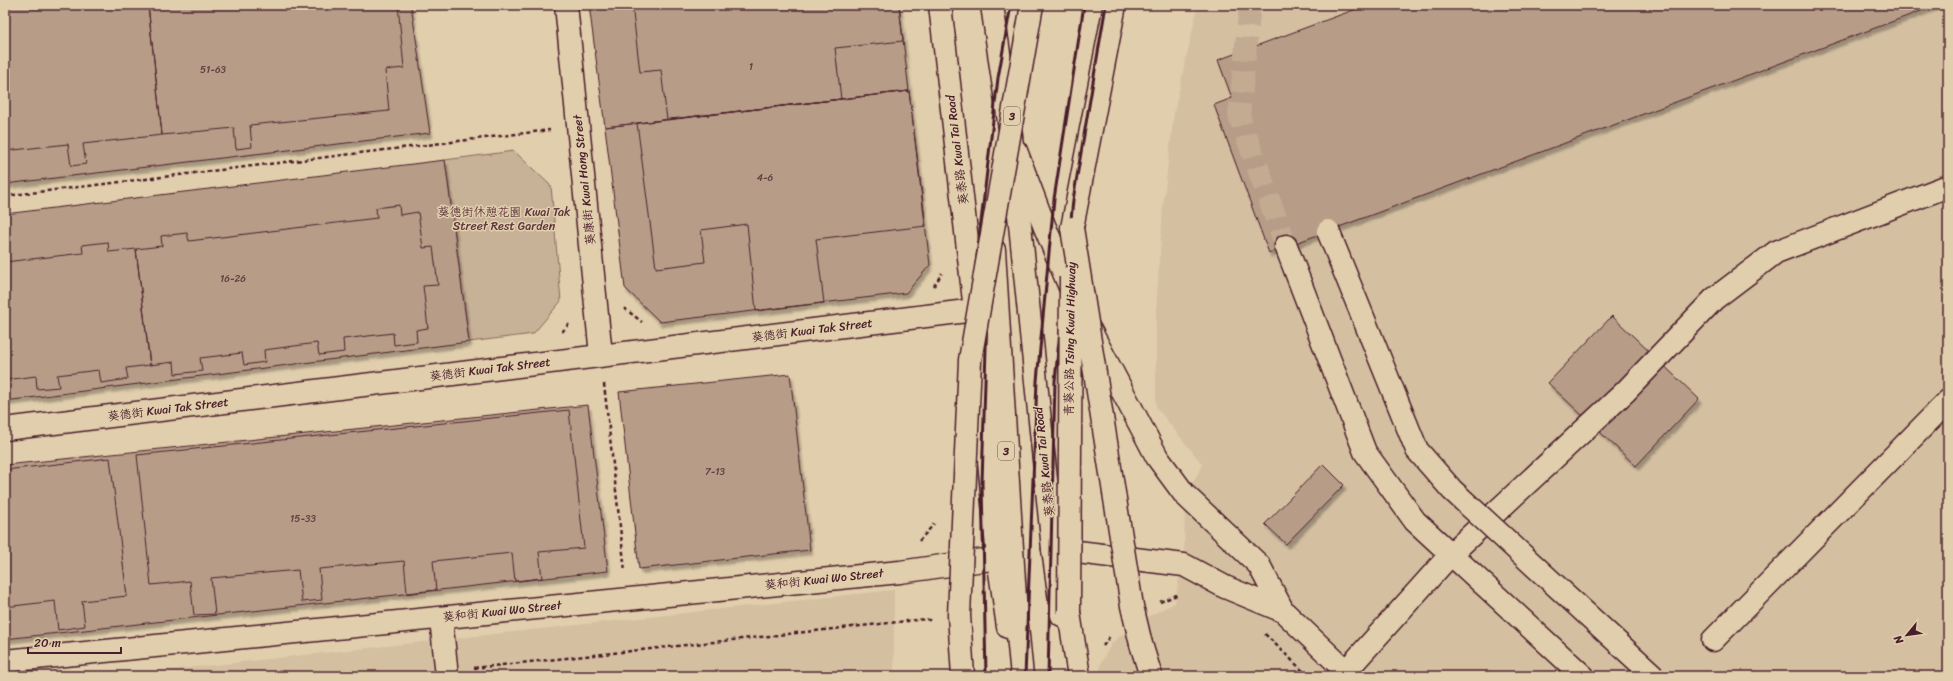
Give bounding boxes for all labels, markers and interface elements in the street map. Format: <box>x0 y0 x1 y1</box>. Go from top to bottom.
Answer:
house number: 1 <box>749 58 753 76</box>
house number: 51-63 <box>200 61 227 79</box>
street label: 葵泰路 Kwai Tai Road <box>939 92 975 206</box>
road number: 3 <box>1004 107 1020 125</box>
street label: 葵康街 Kwai Hong Street <box>566 113 602 246</box>
house number: 4-6 <box>757 169 774 187</box>
park label: 葵德街休憩花園 Kwai Tak Street Rest Garden <box>438 201 571 237</box>
street label: 青葵公路 Tsing Kwai Highway <box>1058 261 1082 416</box>
house number: 16-26 <box>220 270 246 288</box>
street label: 葵德街 Kwai Tak Street <box>750 312 874 348</box>
street label: 葵德街 Kwai Tak Street <box>428 351 552 387</box>
street label: 葵德街 Kwai Tak Street <box>106 391 230 427</box>
street label: 葵泰路 Kwai Tai Road <box>1027 404 1061 518</box>
road number: 3 <box>998 442 1014 460</box>
house number: 7-13 <box>705 463 726 481</box>
house number: 15-33 <box>290 510 317 528</box>
street label: 葵和街 Kwai Wo Street <box>763 562 886 596</box>
street label: 葵和街 Kwai Wo Street <box>441 594 564 628</box>
north arrow <box>1887 615 1927 655</box>
scale bar <box>28 629 121 655</box>
text: N <box>1888 631 1909 648</box>
text: 20 m <box>34 632 61 654</box>

